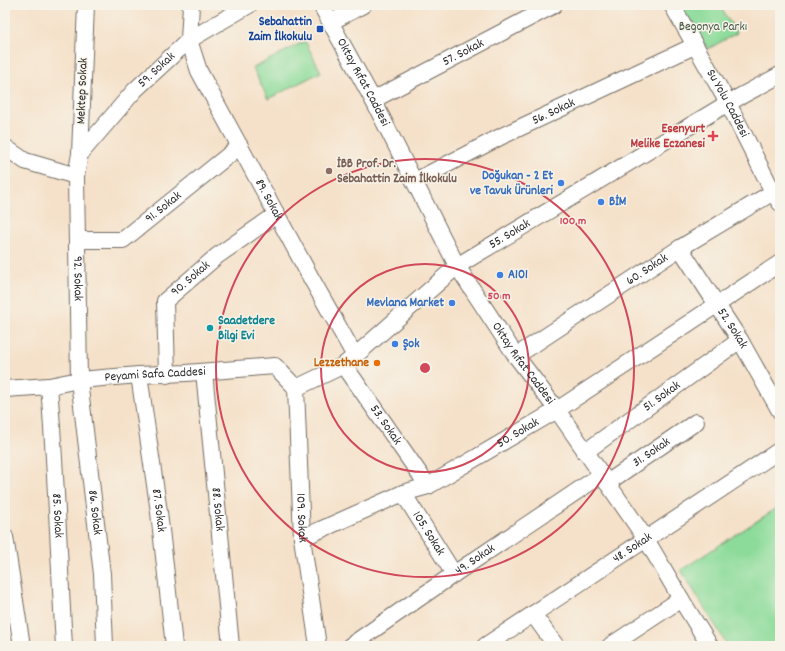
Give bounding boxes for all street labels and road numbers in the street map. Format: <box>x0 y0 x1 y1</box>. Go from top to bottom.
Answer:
street label: 57. Sokak <box>439 34 487 71</box>
street label: Oktay Rıfat Caddesi <box>331 35 395 130</box>
street label: 59. Sokak <box>134 47 180 92</box>
street label: Mektep Sokak <box>72 57 94 125</box>
street label: Su Yolu Caddesi <box>701 66 754 141</box>
street label: 56. Sokak <box>529 93 578 130</box>
street label: 89. Sokak <box>250 176 288 224</box>
street label: 91. Sokak <box>141 187 186 228</box>
street label: 55. Sokak <box>485 214 534 254</box>
street label: 60. Sokak <box>622 249 672 290</box>
street label: 92. Sokak <box>68 256 87 301</box>
street label: 90. Sokak <box>167 256 215 301</box>
street label: 52. Sokak <box>712 304 753 352</box>
street label: Oktay Rıfat Caddesi <box>487 318 560 409</box>
street label: Peyami Safa Caddesi <box>104 362 207 387</box>
street label: 51. Sokak <box>639 376 685 416</box>
street label: 53. Sokak <box>365 401 406 449</box>
street label: 50. Sokak <box>493 413 543 453</box>
street label: 31. Sokak <box>629 433 674 472</box>
street label: 88. Sokak <box>206 487 229 532</box>
street label: 87. Sokak <box>146 488 171 533</box>
street label: 86. Sokak <box>83 489 107 536</box>
street label: 85. Sokak <box>47 493 68 539</box>
street label: 109. Sokak <box>291 493 312 544</box>
street label: 105. Sokak <box>407 508 450 560</box>
street label: 48. Sokak <box>609 528 656 568</box>
street label: 49. Sokak <box>451 539 499 580</box>

